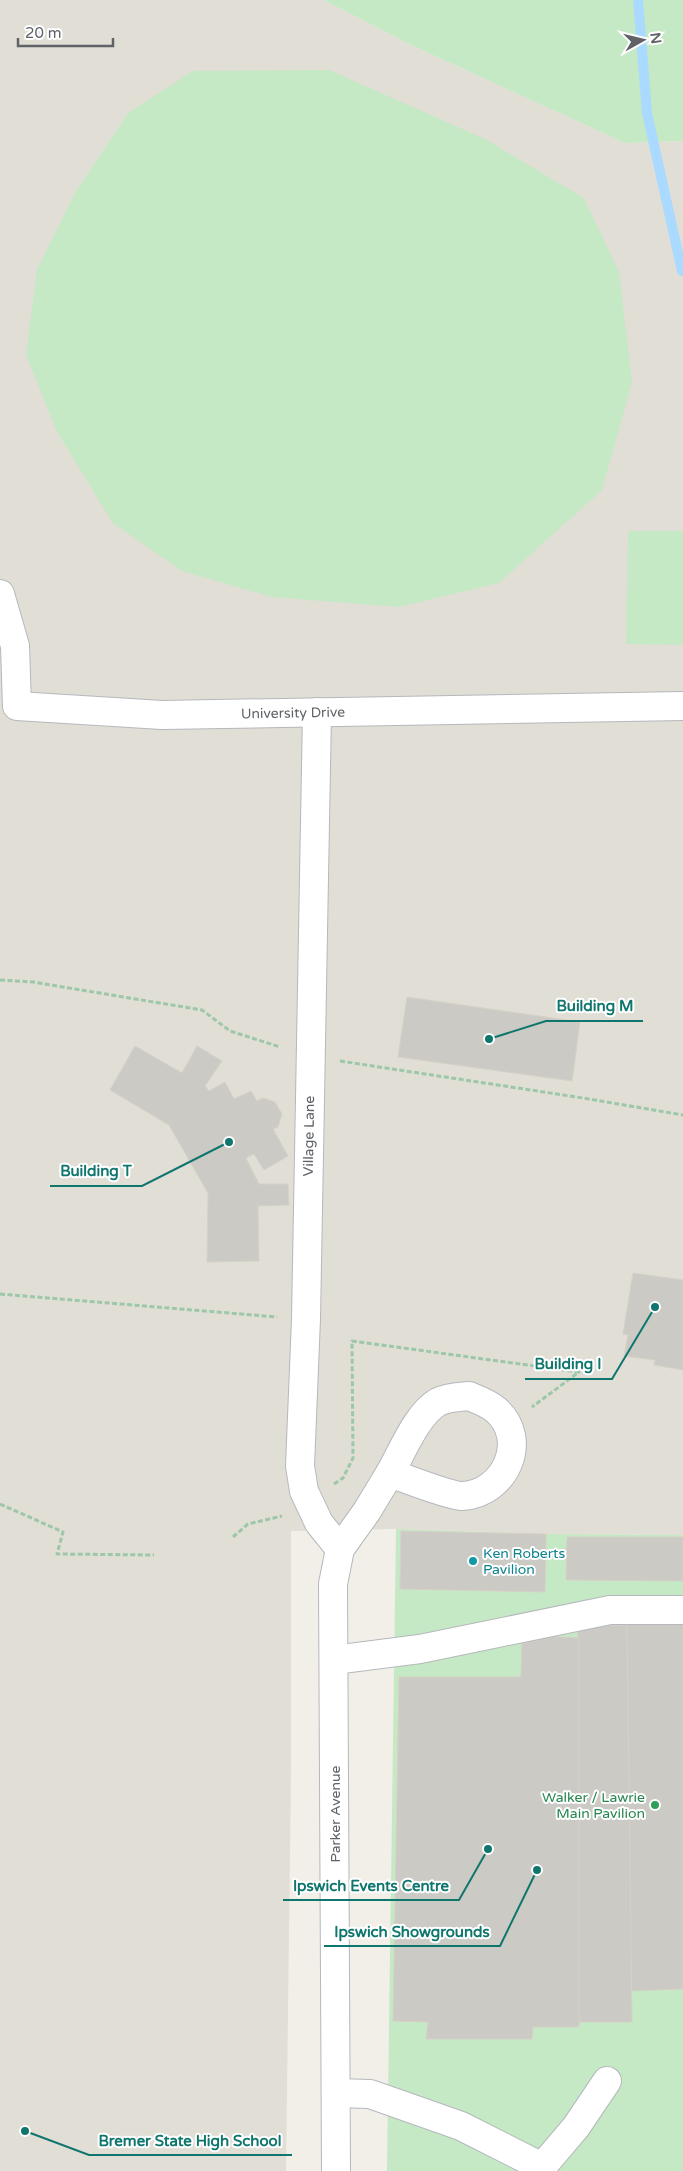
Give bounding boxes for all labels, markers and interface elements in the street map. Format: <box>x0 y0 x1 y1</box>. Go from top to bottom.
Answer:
scale bar <box>18 15 112 47</box>
north arrow <box>618 15 668 65</box>
text: 20 m <box>25 24 62 42</box>
text: N <box>646 32 665 45</box>
street label: University Drive <box>241 704 345 722</box>
callout: Building M <box>546 991 643 1021</box>
text: Building M <box>556 997 634 1016</box>
street label: Village Lane <box>300 1095 318 1176</box>
callout: Building T <box>50 1156 142 1186</box>
text: Building T <box>60 1162 133 1181</box>
callout: Building I <box>525 1349 612 1379</box>
text: Building I <box>535 1355 601 1374</box>
place label: Ken Roberts Pavilion <box>483 1545 565 1578</box>
marker: Ken Roberts Pavilion <box>467 1555 479 1567</box>
street label: Parker Avenue <box>327 1766 344 1862</box>
place label: Walker / Lawrie Main Pavilion <box>542 1789 645 1822</box>
marker: Walker / Lawrie Main Pavilion <box>649 1799 661 1811</box>
callout: Ipswich Events Centre <box>283 1870 459 1900</box>
text: Ipswich Events Centre <box>293 1877 450 1896</box>
callout: Ipswich Showgrounds <box>324 1916 500 1946</box>
text: Ipswich Showgrounds <box>334 1923 490 1942</box>
callout: Bremer State High School <box>89 2125 292 2155</box>
text: Bremer State High School <box>99 2132 281 2151</box>

